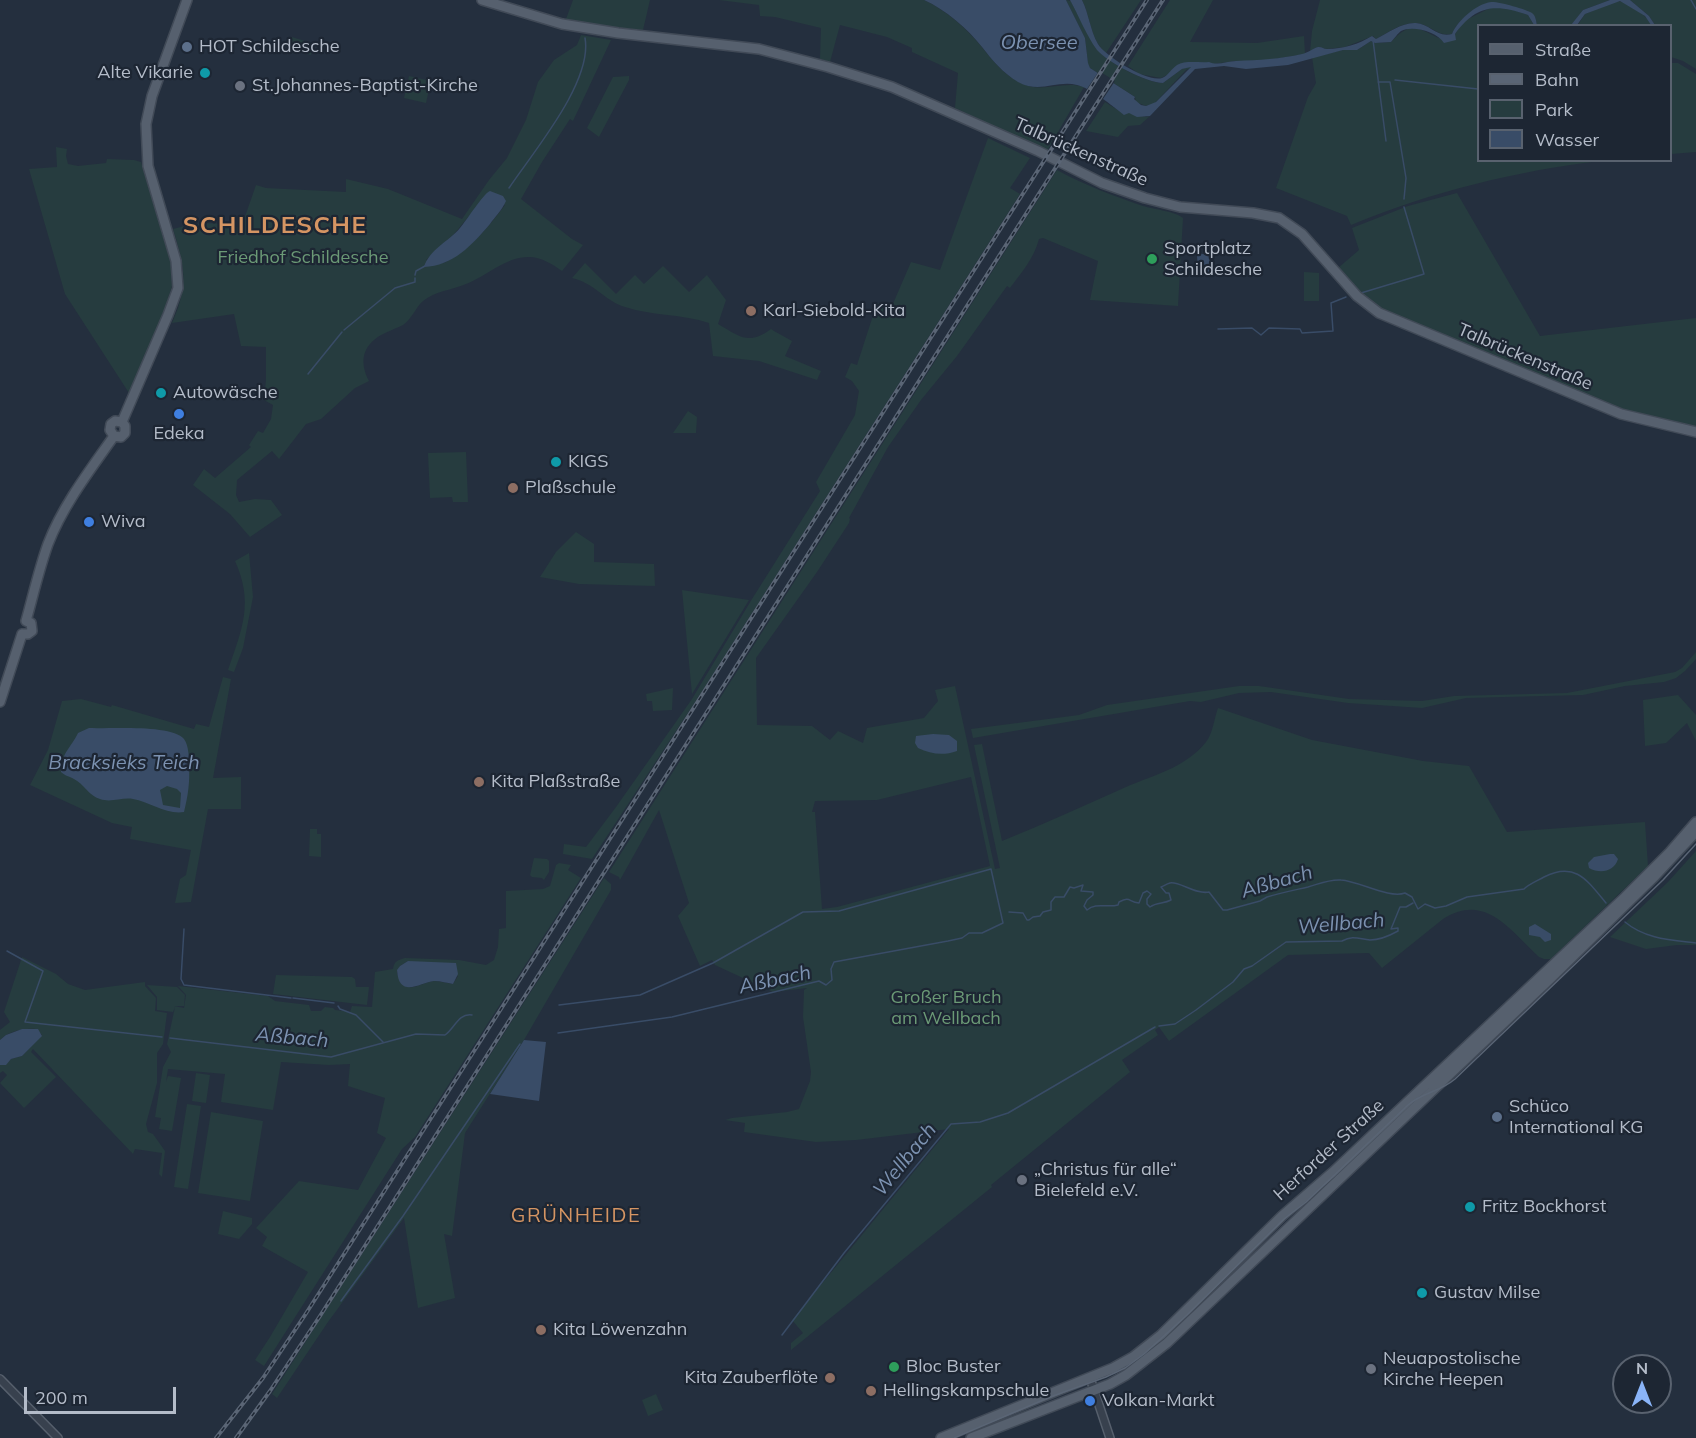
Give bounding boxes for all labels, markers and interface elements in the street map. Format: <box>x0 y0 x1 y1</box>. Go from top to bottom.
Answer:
legend <box>1477 24 1672 162</box>
water label: Obersee <box>1000 31 1078 55</box>
place label: HOT Schildesche <box>199 36 339 58</box>
text: Straße <box>1535 38 1591 61</box>
marker: HOT Schildesche <box>180 40 194 54</box>
place label: Alte Vikarie <box>97 62 193 84</box>
marker: Alte Vikarie <box>198 66 212 80</box>
text: Bahn <box>1535 68 1579 91</box>
place label: St.Johannes-Baptist-Kirche <box>252 75 478 97</box>
marker: St.Johannes-Baptist-Kirche <box>233 79 247 93</box>
text: Park <box>1535 98 1573 121</box>
street label: Talbrückenstraße <box>1011 113 1151 191</box>
text: Wasser <box>1535 128 1599 151</box>
district label: SCHILDESCHE <box>183 212 367 240</box>
place label: Sportplatz Schildesche <box>1164 238 1262 280</box>
park label: Friedhof Schildesche <box>218 247 388 269</box>
marker: Sportplatz Schildesche <box>1145 252 1159 266</box>
place label: Karl-Siebold-Kita <box>763 300 905 322</box>
marker: Karl-Siebold-Kita <box>744 304 758 318</box>
street label: Talbrückenstraße <box>1454 319 1596 395</box>
place label: Autowäsche <box>173 382 278 404</box>
marker: Autowäsche <box>154 386 168 400</box>
marker: Edeka <box>172 407 186 421</box>
place label: Edeka <box>153 423 205 445</box>
place label: KIGS <box>568 451 608 473</box>
marker: KIGS <box>549 455 563 469</box>
place label: Plaßschule <box>525 477 616 499</box>
marker: Plaßschule <box>506 481 520 495</box>
place label: Wiva <box>101 511 145 533</box>
marker: Wiva <box>82 515 96 529</box>
water label: Bracksieks Teich <box>48 751 200 775</box>
place label: Kita Plaßstraße <box>491 771 620 793</box>
marker: Kita Plaßstraße <box>472 775 486 789</box>
water label: Aßbach <box>1239 860 1315 904</box>
water label: Wellbach <box>1297 908 1385 940</box>
water label: Aßbach <box>737 961 813 999</box>
park label: Großer Bruch am Wellbach <box>891 987 1001 1030</box>
water label: Aßbach <box>255 1023 329 1053</box>
street label: Herforder Straße <box>1269 1095 1389 1205</box>
place label: Schüco International KG <box>1509 1096 1643 1138</box>
marker: Schüco International KG <box>1490 1110 1504 1124</box>
water label: Wellbach <box>868 1119 942 1201</box>
place label: „Christus für alle“ Bielefeld e.V. <box>1034 1159 1177 1202</box>
marker: „Christus für alle“ Bielefeld e.V. <box>1015 1173 1029 1187</box>
place label: Fritz Bockhorst <box>1482 1196 1606 1218</box>
marker: Fritz Bockhorst <box>1463 1200 1477 1214</box>
district label: GRÜNHEIDE <box>511 1204 641 1228</box>
place label: Gustav Milse <box>1434 1282 1540 1304</box>
marker: Gustav Milse <box>1415 1286 1429 1300</box>
place label: Kita Löwenzahn <box>553 1319 687 1341</box>
marker: Kita Löwenzahn <box>534 1323 548 1337</box>
place label: Neuapostolische Kirche Heepen <box>1383 1348 1521 1390</box>
north arrow <box>1612 1354 1672 1414</box>
place label: Bloc Buster <box>906 1356 1000 1378</box>
text: N <box>1636 1358 1648 1378</box>
marker: Bloc Buster <box>887 1360 901 1374</box>
marker: Neuapostolische Kirche Heepen <box>1364 1362 1378 1376</box>
place label: Kita Zauberflöte <box>685 1367 818 1389</box>
marker: Kita Zauberflöte <box>823 1371 837 1385</box>
scale bar <box>27 1375 178 1413</box>
place label: Hellingskampschule <box>883 1380 1049 1402</box>
marker: Hellingskampschule <box>864 1384 878 1398</box>
text: 200 m <box>35 1386 88 1409</box>
place label: Volkan-Markt <box>1102 1390 1214 1412</box>
marker: Volkan-Markt <box>1083 1394 1097 1408</box>

